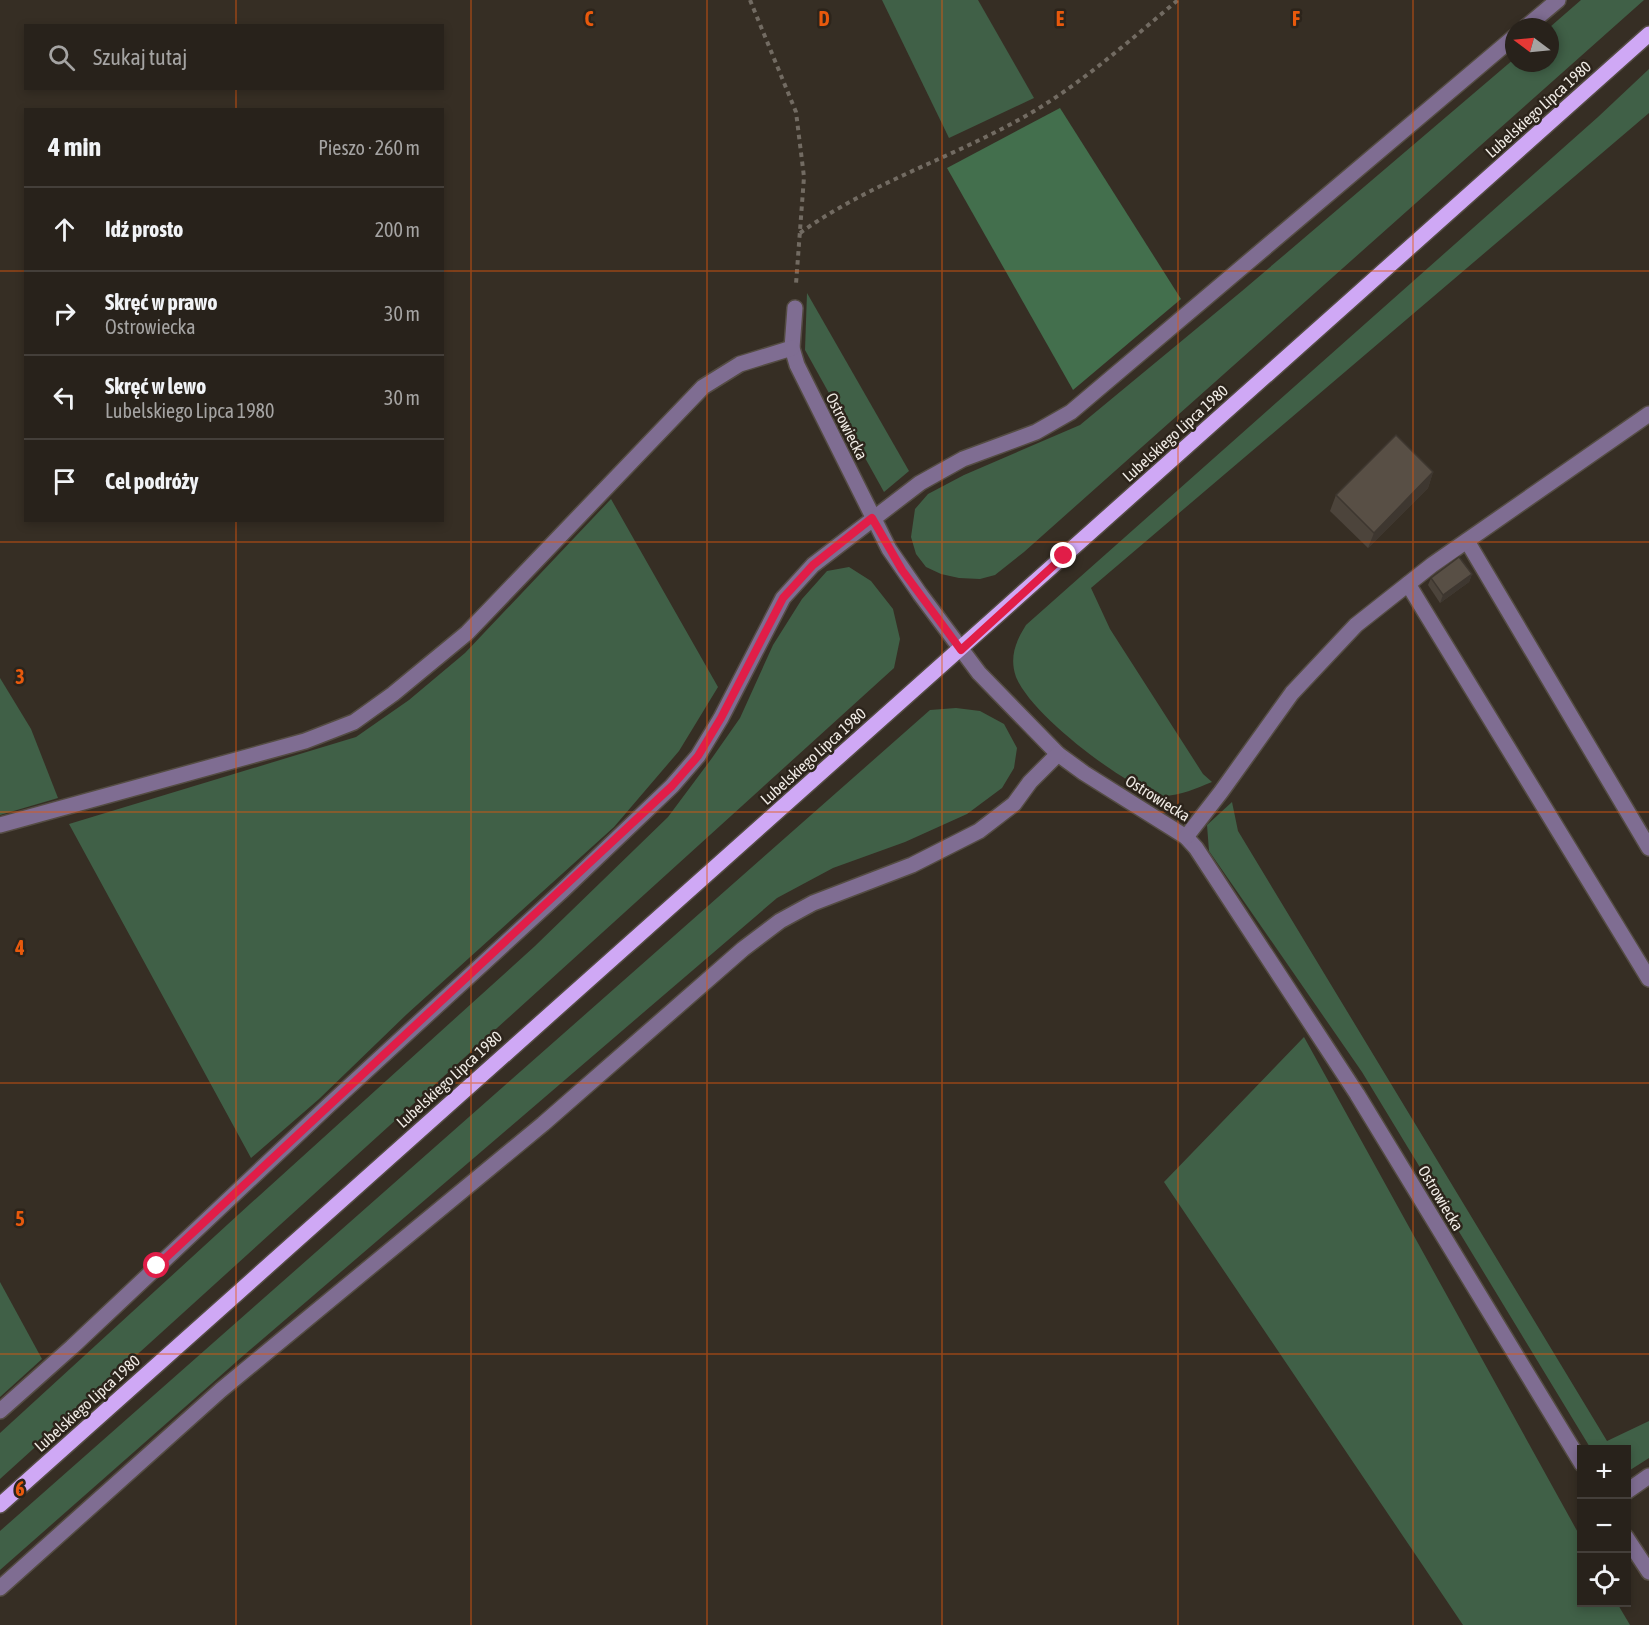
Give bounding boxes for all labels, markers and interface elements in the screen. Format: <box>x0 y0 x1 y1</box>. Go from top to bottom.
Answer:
text: C <box>585 7 594 30</box>
text: D <box>818 7 830 30</box>
text: E <box>1056 7 1065 30</box>
text: F <box>1292 7 1300 30</box>
north arrow <box>1505 18 1559 72</box>
search box <box>24 24 444 90</box>
icon: search <box>45 41 78 74</box>
text: Szukaj tutaj <box>93 44 187 70</box>
street label: Lubelskiego Lipca 1980 <box>1482 57 1595 162</box>
text: 4 min <box>48 132 101 162</box>
text: Pieszo · 260 m <box>318 136 420 159</box>
icon: ahead <box>48 213 81 246</box>
text: Idź prosto <box>105 216 183 242</box>
text: 200 m <box>375 218 420 241</box>
text: Skręć w prawo <box>105 289 218 315</box>
icon: right <box>48 297 81 330</box>
text: 30 m <box>384 302 420 325</box>
text: Ostrowiecka <box>105 315 196 338</box>
text: Skręć w lewo <box>105 373 206 399</box>
icon: left <box>48 381 81 414</box>
street label: Lubelskiego Lipca 1980 <box>1119 381 1232 486</box>
text: 30 m <box>384 386 420 409</box>
street label: Ostrowiecka <box>823 390 871 462</box>
text: Lubelskiego Lipca 1980 <box>105 399 274 422</box>
icon: arrive <box>48 465 81 498</box>
text: Cel podróży <box>105 468 199 494</box>
route end <box>1050 542 1076 568</box>
text: 3 <box>15 665 25 688</box>
street label: Lubelskiego Lipca 1980 <box>757 704 870 809</box>
street label: Ostrowiecka <box>1122 771 1194 825</box>
text: 4 <box>14 936 25 959</box>
street label: Lubelskiego Lipca 1980 <box>393 1027 506 1132</box>
street label: Ostrowiecka <box>1415 1162 1467 1234</box>
text: 5 <box>15 1207 25 1230</box>
route start <box>143 1252 169 1278</box>
street label: Lubelskiego Lipca 1980 <box>31 1351 144 1456</box>
map controls <box>1577 1445 1631 1607</box>
button: + <box>1577 1445 1631 1499</box>
text: 6 <box>15 1477 25 1500</box>
button: − <box>1577 1499 1631 1553</box>
button: locate <box>1577 1553 1631 1607</box>

